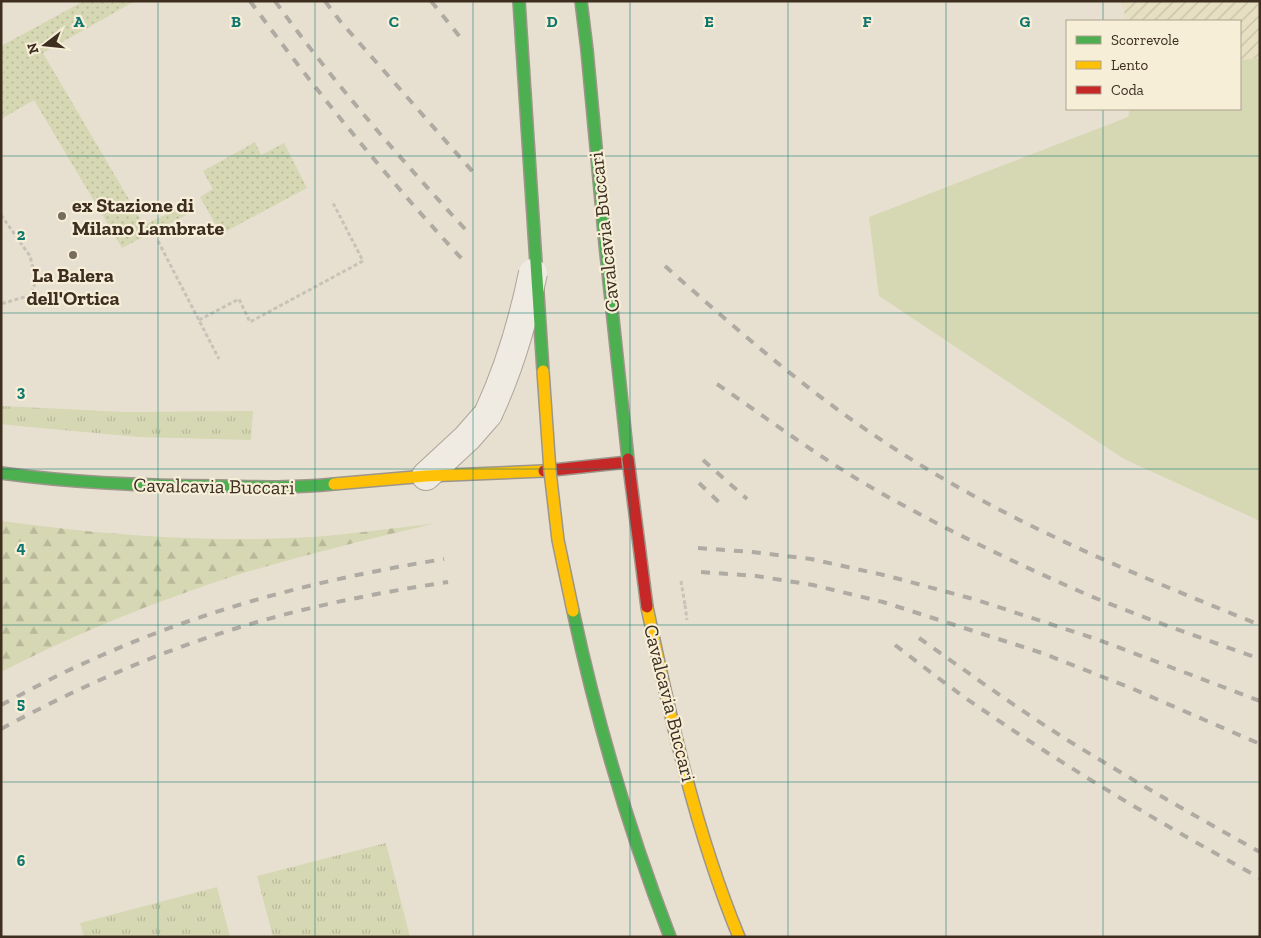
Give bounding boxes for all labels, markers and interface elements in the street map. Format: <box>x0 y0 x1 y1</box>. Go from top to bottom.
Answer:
text: A <box>74 12 85 31</box>
text: B <box>231 12 241 31</box>
text: C <box>389 12 399 31</box>
text: D <box>546 12 558 31</box>
text: E <box>704 12 714 31</box>
text: F <box>862 12 872 31</box>
text: G <box>1020 12 1031 31</box>
north arrow <box>20 20 70 70</box>
legend <box>1066 20 1241 110</box>
text: Scorrevole <box>1111 31 1179 49</box>
text: N <box>23 41 43 56</box>
text: Lento <box>1111 56 1148 74</box>
text: Coda <box>1111 81 1144 99</box>
street label: Cavalcavia Buccari <box>584 150 624 313</box>
place label: ex Stazione di Milano Lambrate <box>72 193 224 240</box>
marker: ex Stazione di Milano Lambrate <box>56 210 68 222</box>
text: 2 <box>17 225 26 244</box>
marker: La Balera dell'Ortica <box>67 249 79 261</box>
place label: La Balera dell'Ortica <box>26 263 120 310</box>
text: 3 <box>17 382 26 401</box>
street label: Cavalcavia Buccari <box>133 473 295 499</box>
text: 4 <box>16 538 26 557</box>
street label: Cavalcavia Buccari <box>639 622 701 784</box>
text: 5 <box>17 694 25 713</box>
text: 6 <box>17 851 26 870</box>

